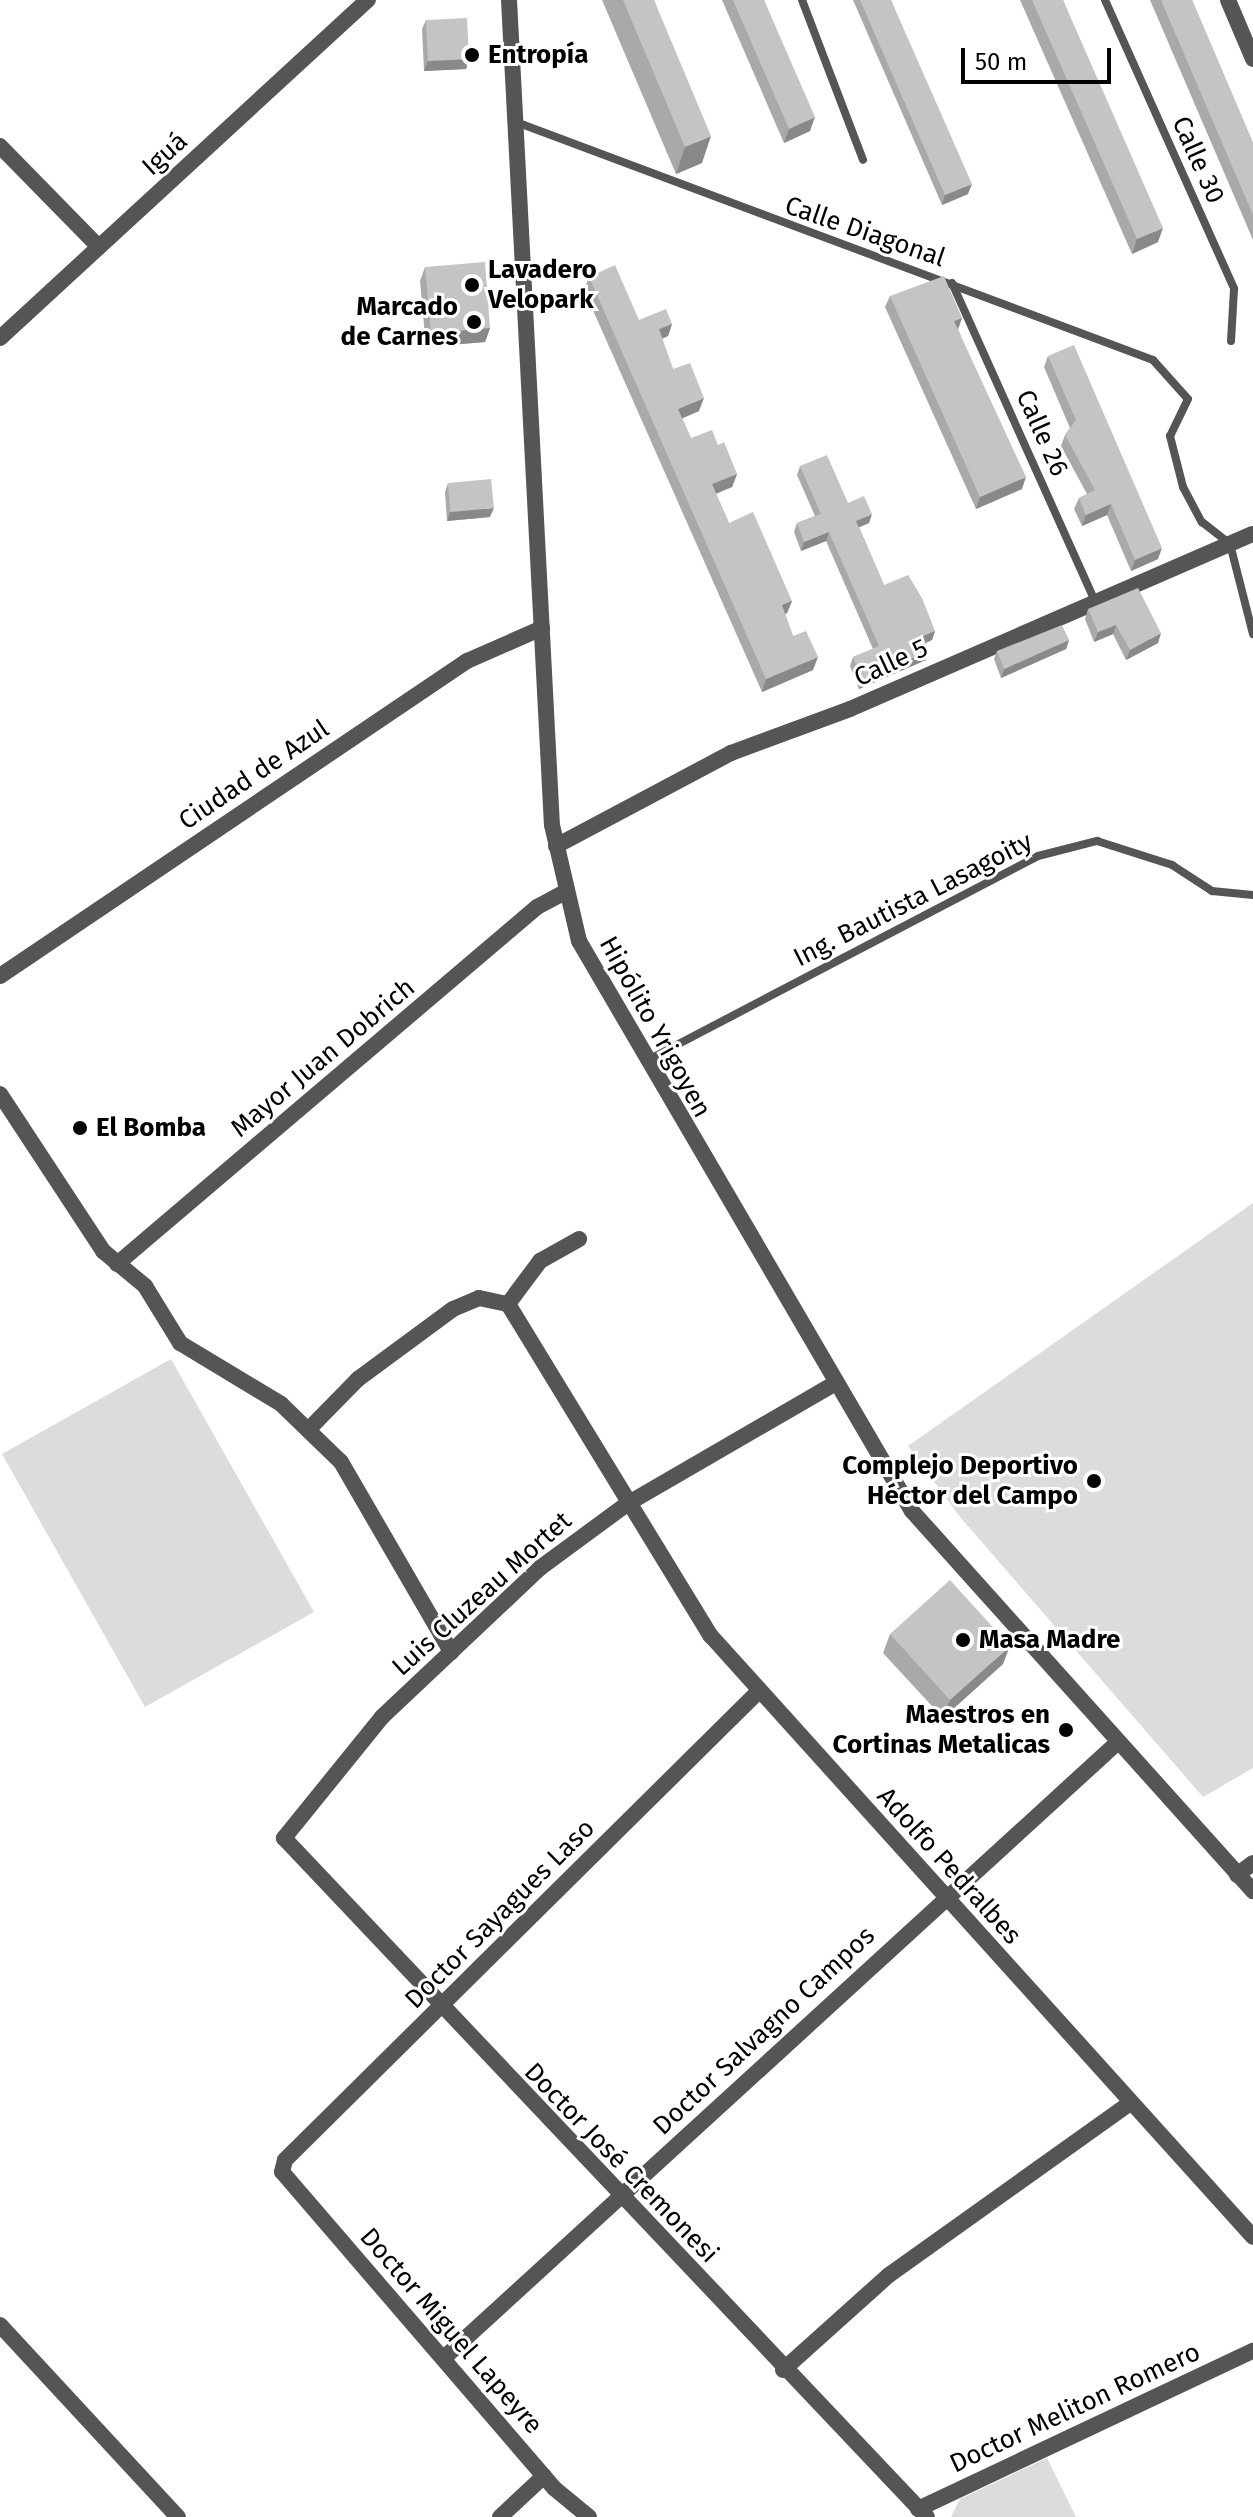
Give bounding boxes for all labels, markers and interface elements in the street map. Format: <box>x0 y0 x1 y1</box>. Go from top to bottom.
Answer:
scale bar <box>965 32 1115 82</box>
place label: Entropía <box>488 39 588 71</box>
marker: Entropía <box>463 46 481 64</box>
text: 50 m <box>975 48 1027 76</box>
street label: Calle 30 <box>1165 112 1231 208</box>
street label: Iguá <box>136 126 194 182</box>
street label: Calle Diagonal <box>781 190 949 274</box>
place label: Lavadero Velopark <box>488 254 597 316</box>
marker: Lavadero Velopark <box>463 276 481 294</box>
place label: Marcado de Carnes <box>341 291 458 352</box>
marker: Marcado de Carnes <box>465 313 483 331</box>
street label: Calle 26 <box>1009 385 1075 481</box>
street label: Calle 5 <box>849 633 933 693</box>
street label: Ciudad de Azul <box>173 713 335 837</box>
street label: Ing. Bautista Lasagoity <box>788 826 1038 974</box>
street label: Hipólito Yrigoyen <box>592 931 718 1123</box>
street label: Mayor Juan Dobrich <box>225 972 421 1144</box>
place label: El Bomba <box>96 1112 206 1144</box>
marker: El Bomba <box>71 1119 89 1137</box>
place label: Complejo Deportivo Héctor del Campo <box>842 1450 1078 1512</box>
marker: Complejo Deportivo Héctor del Campo <box>1085 1472 1103 1490</box>
street label: Luis Cluzeau Mortet <box>386 1505 578 1683</box>
place label: Masa Madre <box>979 1624 1120 1656</box>
marker: Masa Madre <box>954 1631 972 1649</box>
place label: Maestros en Cortinas Metalicas <box>833 1699 1050 1760</box>
marker: Maestros en Cortinas Metalicas <box>1057 1721 1075 1739</box>
street label: Adolfo Pedralbes <box>870 1781 1028 1951</box>
street label: Doctor Sayagues Laso <box>399 1813 601 2015</box>
street label: Doctor Salvagno Campos <box>647 1920 881 2142</box>
street label: Doctor José Cremonesi <box>517 2057 725 2269</box>
street label: Doctor Miguel Lapeyre <box>353 2222 549 2440</box>
street label: Doctor Meliton Romero <box>945 2336 1205 2480</box>

